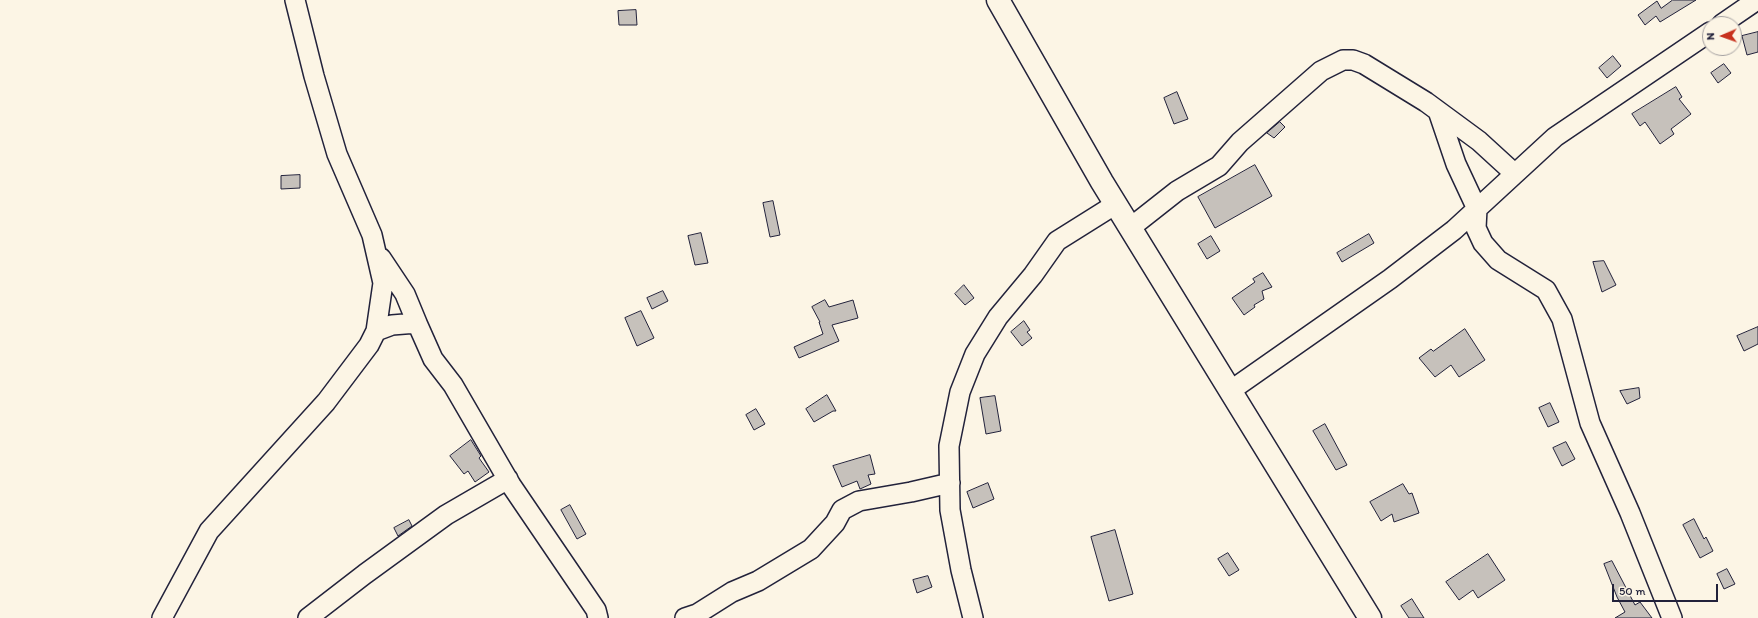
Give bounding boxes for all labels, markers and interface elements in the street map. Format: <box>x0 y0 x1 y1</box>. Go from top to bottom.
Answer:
north arrow <box>1702 16 1742 56</box>
text: N <box>1704 32 1717 40</box>
scale bar <box>1614 576 1720 602</box>
text: 50 m <box>1619 584 1645 598</box>

